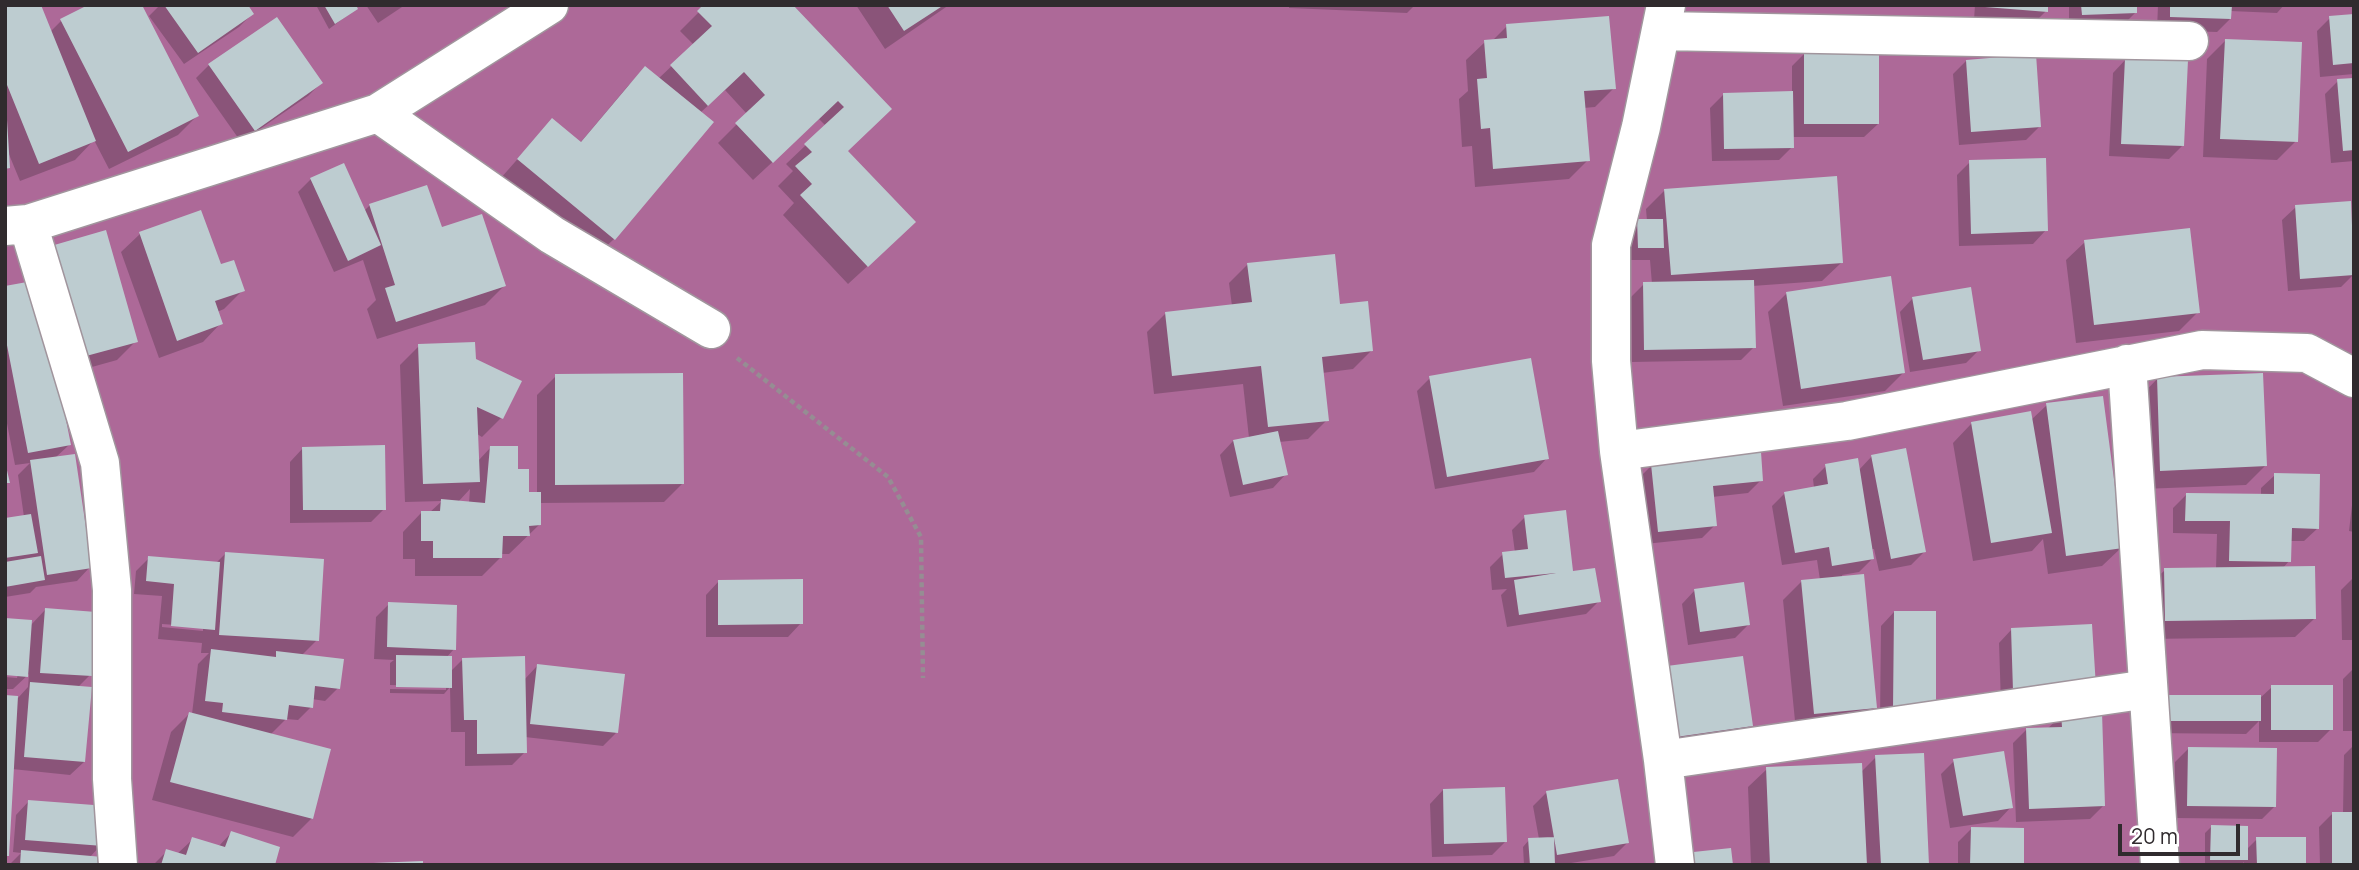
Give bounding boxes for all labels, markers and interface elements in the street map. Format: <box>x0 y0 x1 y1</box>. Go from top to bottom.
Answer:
scale bar <box>2121 810 2244 854</box>
text: 20 m <box>2131 822 2178 850</box>

